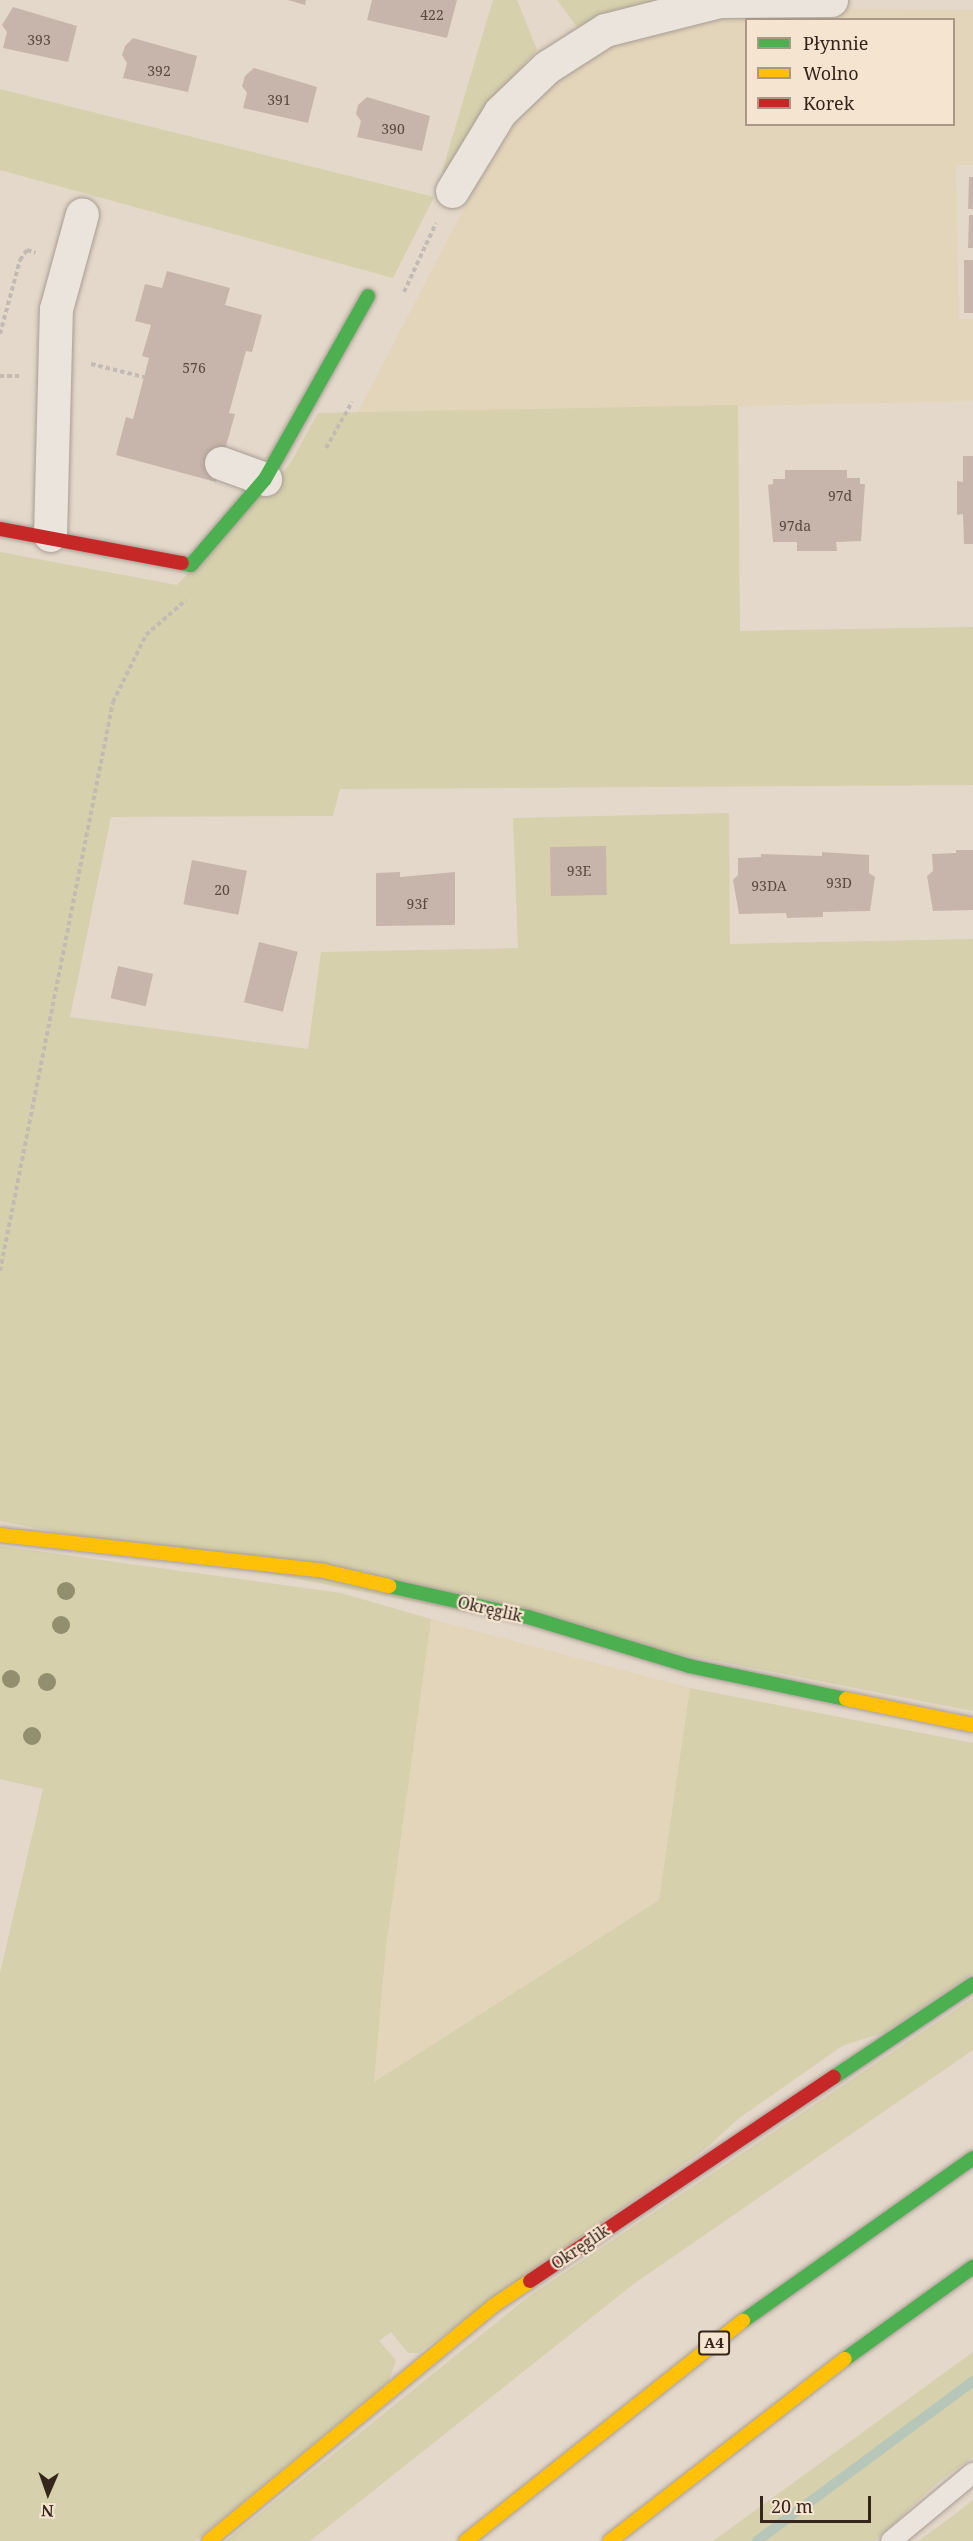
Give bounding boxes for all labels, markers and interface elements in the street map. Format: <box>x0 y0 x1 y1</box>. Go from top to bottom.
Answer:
house number: 422 <box>420 7 444 23</box>
legend <box>745 18 955 126</box>
text: Płynnie <box>803 31 868 55</box>
house number: 393 <box>27 32 51 48</box>
text: Wolno <box>803 61 859 85</box>
house number: 392 <box>147 63 171 79</box>
text: Korek <box>803 91 854 115</box>
house number: 391 <box>267 92 291 108</box>
house number: 390 <box>381 121 405 137</box>
house number: 576 <box>182 360 206 376</box>
house number: 97d <box>828 488 852 504</box>
house number: 97da <box>779 518 811 534</box>
house number: 93E <box>567 863 591 879</box>
house number: 93D <box>826 875 852 891</box>
house number: 93DA <box>751 878 787 894</box>
house number: 20 <box>214 882 230 898</box>
house number: 93f <box>407 896 427 912</box>
street label: Okręglik <box>456 1592 524 1626</box>
street label: Okręglik <box>548 2221 612 2273</box>
road number: A4 <box>698 2331 730 2355</box>
north arrow <box>18 2463 78 2523</box>
scale bar <box>763 2484 874 2522</box>
text: 20 m <box>771 2494 813 2518</box>
text: N <box>41 2500 54 2522</box>

